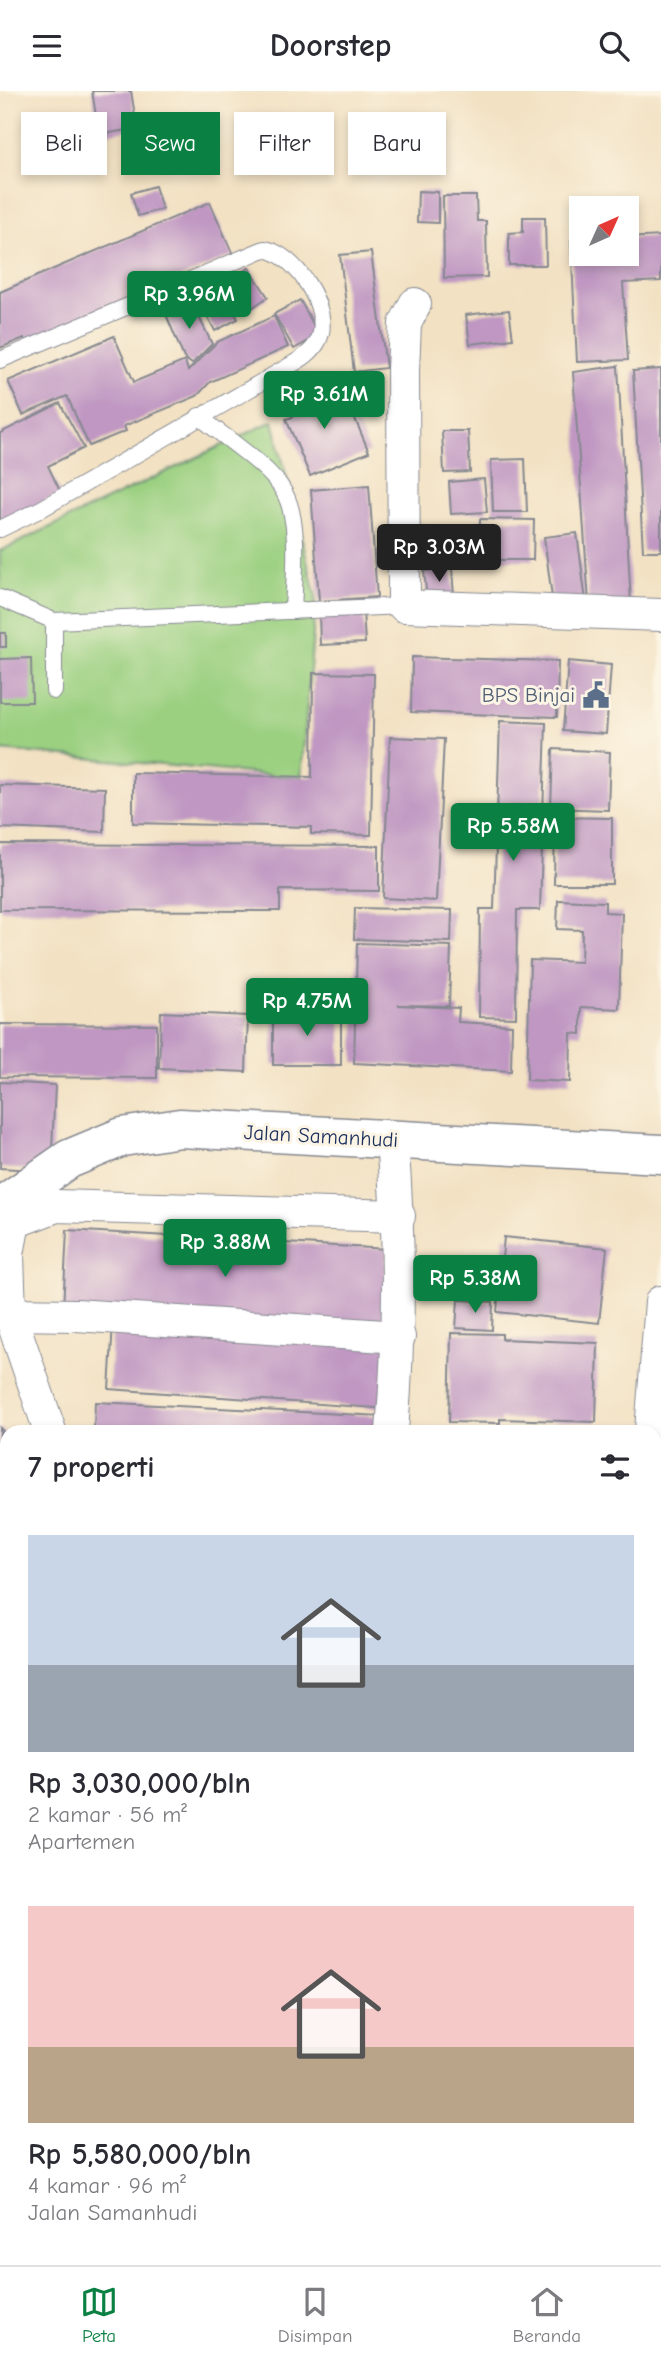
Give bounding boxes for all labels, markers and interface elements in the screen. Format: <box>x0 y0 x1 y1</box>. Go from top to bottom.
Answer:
icon: menu <box>28 27 66 65</box>
text: Doorstep <box>270 27 391 64</box>
icon: search <box>595 27 633 65</box>
chip: Beli <box>21 112 107 175</box>
chip: Sewa <box>121 112 220 175</box>
chip: Filter <box>234 112 334 175</box>
chip: Baru <box>348 112 446 175</box>
north arrow <box>569 196 639 266</box>
map controls <box>569 196 639 266</box>
pin: Rp 3.96M <box>117 271 261 331</box>
text: Rp 3.96M <box>143 280 235 307</box>
pin: Rp 3.61M <box>252 371 396 431</box>
text: Rp 3.61M <box>280 380 368 407</box>
pin: Rp 3.03M <box>367 525 511 584</box>
text: Rp 3.03M <box>393 533 485 560</box>
public building icon: BPS Binjai <box>581 680 611 710</box>
place label: BPS Binjai <box>482 683 575 707</box>
pin: Rp 5.58M <box>441 803 585 863</box>
text: Rp 5.58M <box>467 812 559 839</box>
pin: Rp 4.75M <box>235 979 379 1038</box>
text: Rp 4.75M <box>262 987 352 1014</box>
street label: Jalan Samanhudi <box>243 1120 399 1152</box>
pin: Rp 3.88M <box>153 1219 297 1279</box>
text: Rp 3.88M <box>179 1228 271 1255</box>
pin: Rp 5.38M <box>403 1255 547 1315</box>
text: Rp 5.38M <box>429 1264 521 1291</box>
icon: filters <box>596 1448 634 1486</box>
text: 7 properti <box>28 1450 155 1485</box>
icon: home <box>268 1580 394 1706</box>
text: Rp 3,030,000/bln <box>28 1766 251 1801</box>
text: 2 kamar · 56 m² <box>28 1801 187 1828</box>
text: Apartemen <box>28 1828 135 1855</box>
icon: home <box>268 1951 394 2077</box>
text: Rp 5,580,000/bln <box>28 2137 251 2172</box>
text: 4 kamar · 96 m² <box>28 2172 186 2199</box>
text: Jalan Samanhudi <box>28 2199 197 2226</box>
tab: Peta <box>80 2283 118 2347</box>
tab: Disimpan <box>278 2283 352 2347</box>
tab: Beranda <box>512 2283 581 2347</box>

